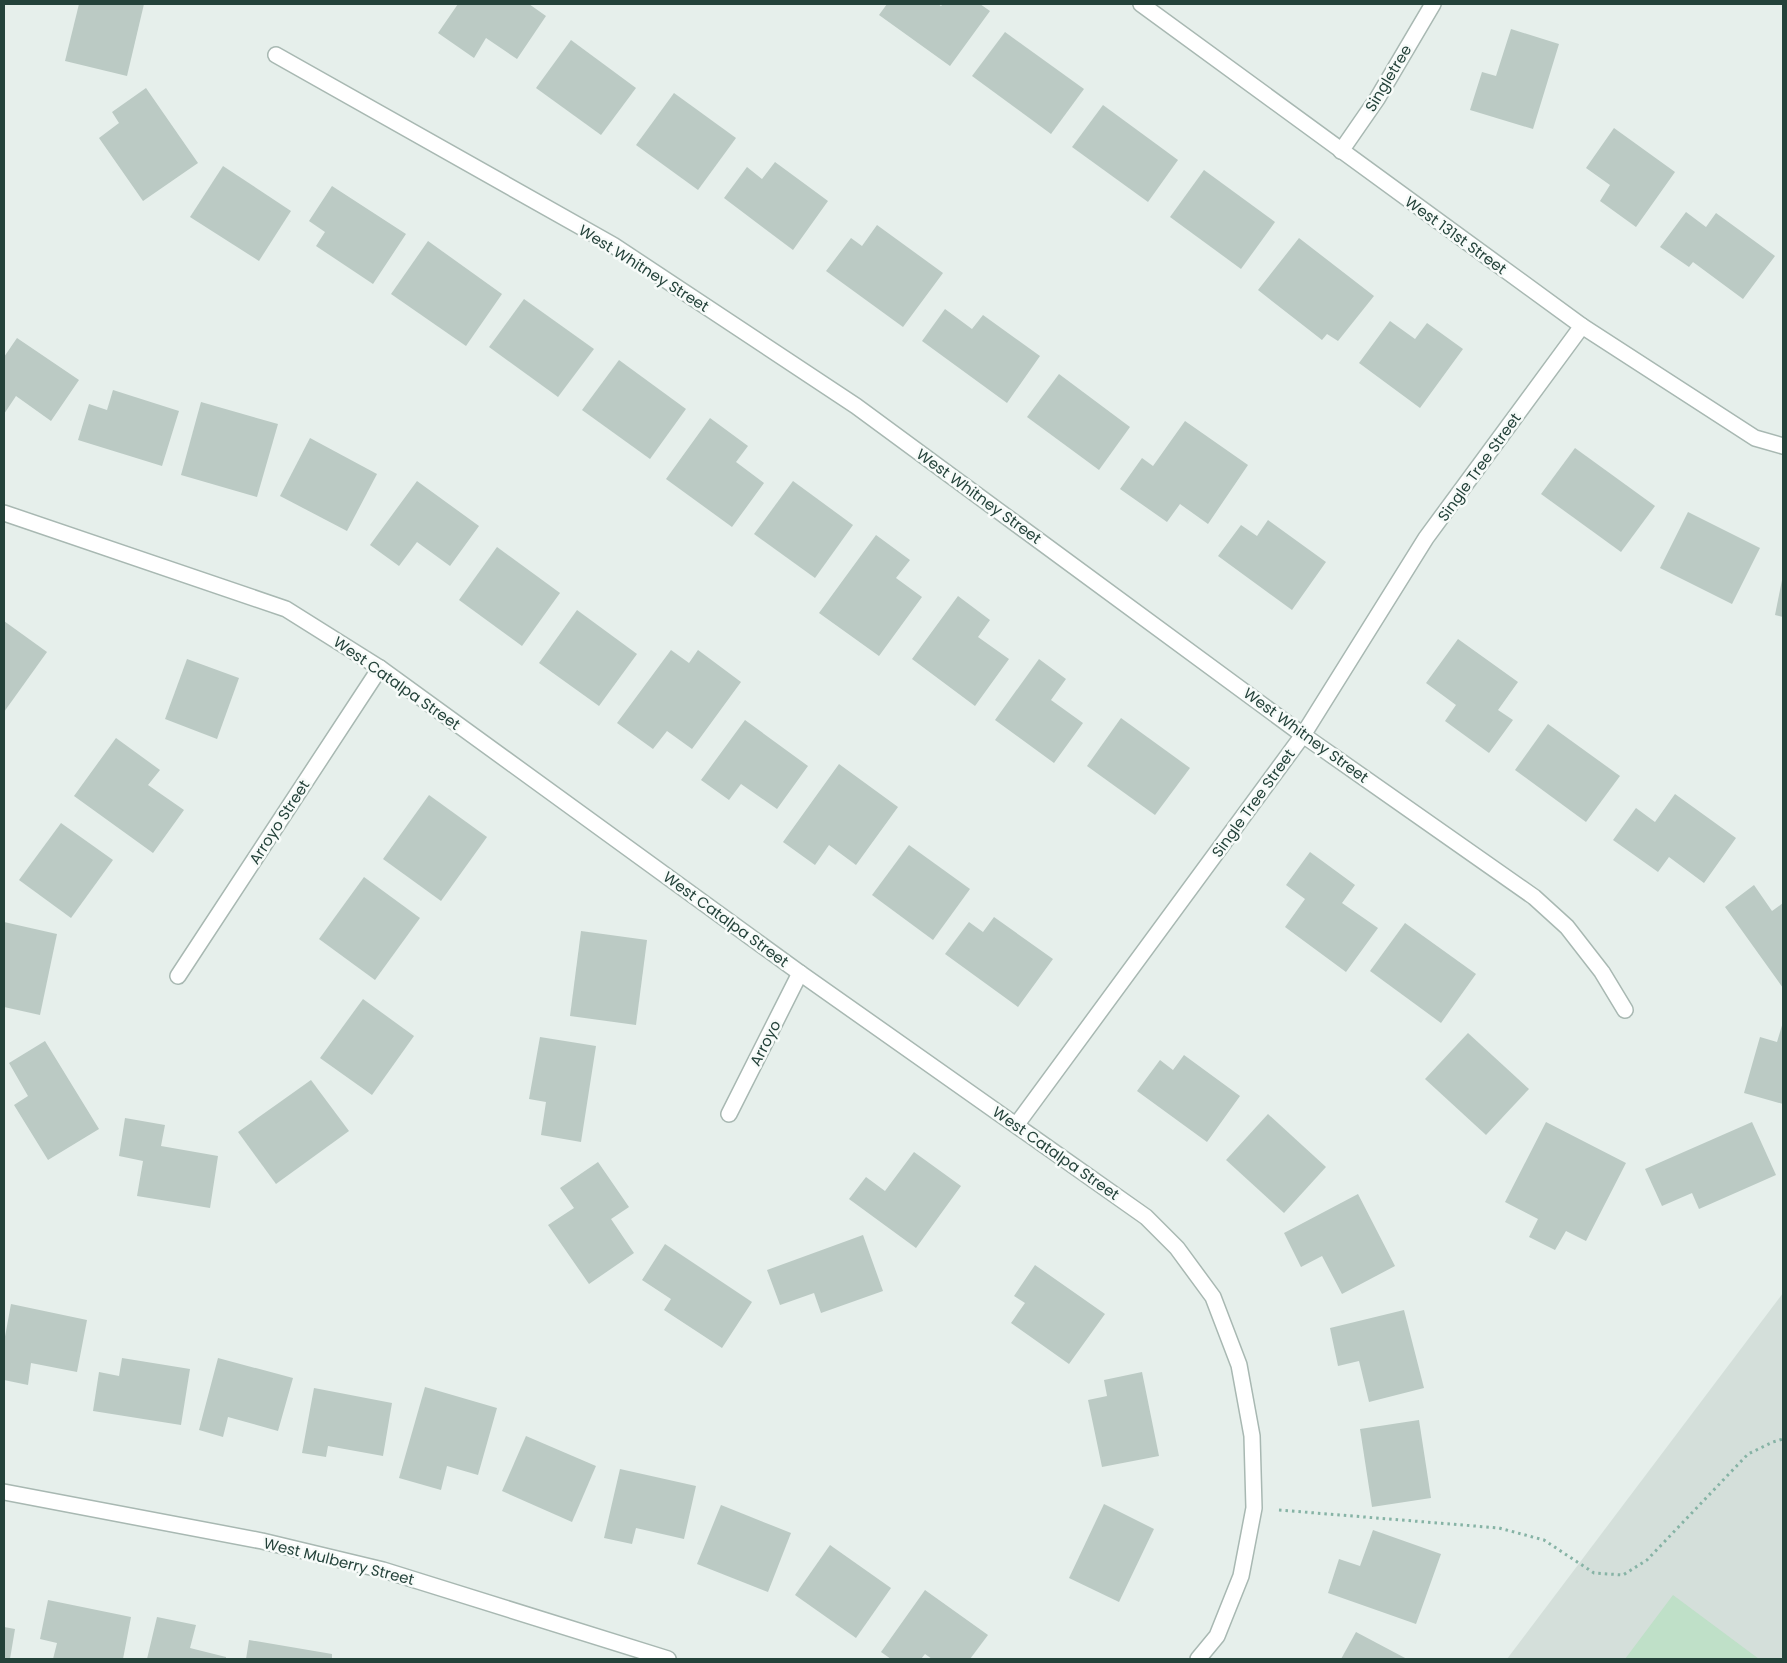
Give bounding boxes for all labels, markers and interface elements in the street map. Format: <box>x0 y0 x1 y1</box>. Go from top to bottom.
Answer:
street label: Singletree <box>1360 40 1416 116</box>
street label: West 131st Street <box>1401 191 1511 279</box>
street label: West Whitney Street <box>575 219 713 317</box>
street label: Single Tree Street <box>1432 408 1526 526</box>
street label: West Whitney Street <box>912 443 1046 549</box>
street label: West Catalpa Street <box>329 631 465 735</box>
street label: West Whitney Street <box>1239 682 1373 788</box>
street label: Single Tree Street <box>1206 744 1300 862</box>
street label: Arroyo Street <box>244 776 314 868</box>
street label: West Catalpa Street <box>659 866 793 972</box>
street label: Arroyo <box>745 1016 785 1070</box>
street label: West Catalpa Street <box>988 1101 1124 1205</box>
street label: West Mulberry Street <box>262 1532 416 1590</box>

